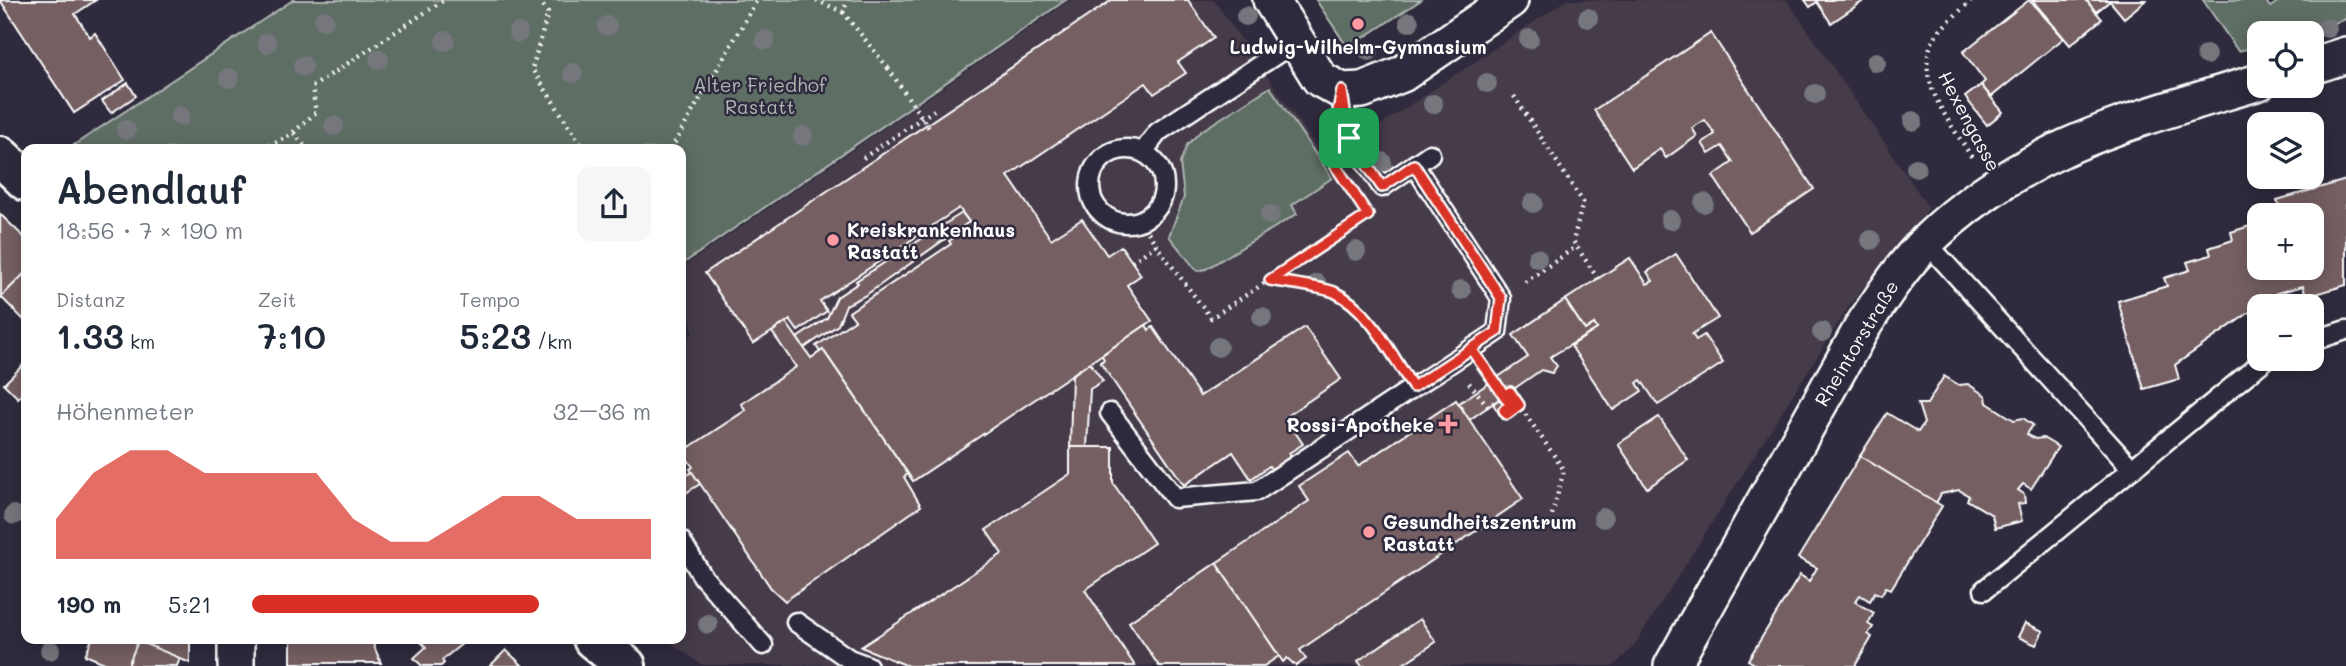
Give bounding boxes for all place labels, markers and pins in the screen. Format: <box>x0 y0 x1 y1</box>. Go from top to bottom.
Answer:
marker: Ludwig-Wilhelm-Gymnasium <box>1350 16 1366 32</box>
place label: Ludwig-Wilhelm-Gymnasium <box>1229 34 1487 59</box>
pin <box>1319 108 1379 168</box>
place label: Kreiskrankenhaus Rastatt <box>847 217 1015 264</box>
marker: Kreiskrankenhaus Rastatt <box>825 232 841 248</box>
place label: Rossi-Apotheke <box>1287 412 1434 437</box>
marker: Rossi-Apotheke <box>1440 416 1456 432</box>
place label: Gesundheitszentrum Rastatt <box>1383 509 1576 556</box>
marker: Gesundheitszentrum Rastatt <box>1361 524 1377 540</box>

